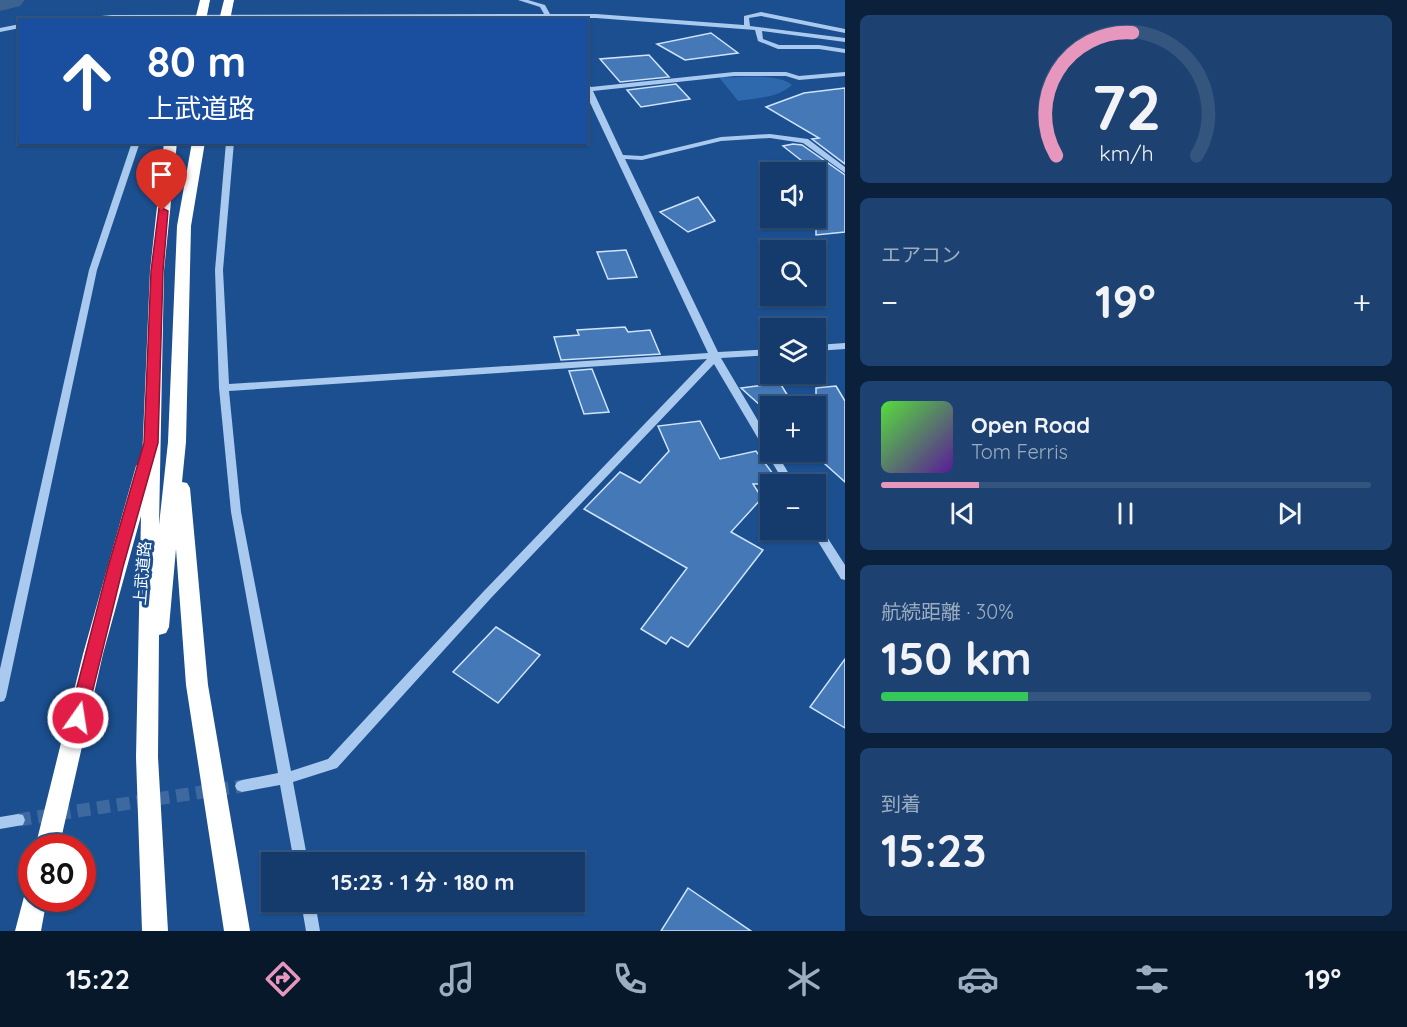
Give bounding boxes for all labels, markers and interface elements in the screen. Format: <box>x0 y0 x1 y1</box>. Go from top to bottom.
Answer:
text: 80 m <box>147 35 246 88</box>
icon: ahead <box>48 42 126 120</box>
text: 72 <box>1091 68 1161 146</box>
text: 上武道路 <box>147 91 255 125</box>
text: km/h <box>1099 140 1153 166</box>
pin <box>136 149 187 211</box>
icon: arrive <box>145 158 178 191</box>
map controls <box>760 162 826 540</box>
button: sound <box>760 162 826 228</box>
button: search <box>760 240 826 306</box>
text: エアコン <box>881 242 961 267</box>
text: 19° <box>1095 273 1156 329</box>
text: − <box>881 281 898 322</box>
text: + <box>1352 281 1371 322</box>
button: layers <box>760 318 826 384</box>
button: + <box>760 396 826 462</box>
text: Open Road <box>971 411 1090 439</box>
text: Tom Ferris <box>971 439 1068 464</box>
button: − <box>760 474 826 540</box>
icon: previous <box>946 497 979 530</box>
icon: pause <box>1109 497 1142 530</box>
icon: next <box>1273 497 1306 530</box>
street label: 上武道路 <box>129 540 155 606</box>
text: 航続距離 · 30% <box>881 599 1014 624</box>
text: 150 km <box>881 630 1032 686</box>
position arrow <box>46 686 110 750</box>
text: 到着 <box>881 791 921 816</box>
text: 15:23 <box>881 822 986 878</box>
speed limit sign: 80 <box>18 834 96 912</box>
text: 15:23 · 1 分 · 180 m <box>331 868 515 896</box>
icon: directions <box>262 958 304 1000</box>
icon: music <box>436 958 478 1000</box>
icon: phone <box>609 958 651 1000</box>
icon: climate <box>783 958 825 1000</box>
icon: car <box>957 958 999 1000</box>
icon: filters <box>1131 958 1173 1000</box>
text: 15:22 <box>66 962 130 996</box>
text: 19° <box>1305 962 1341 996</box>

